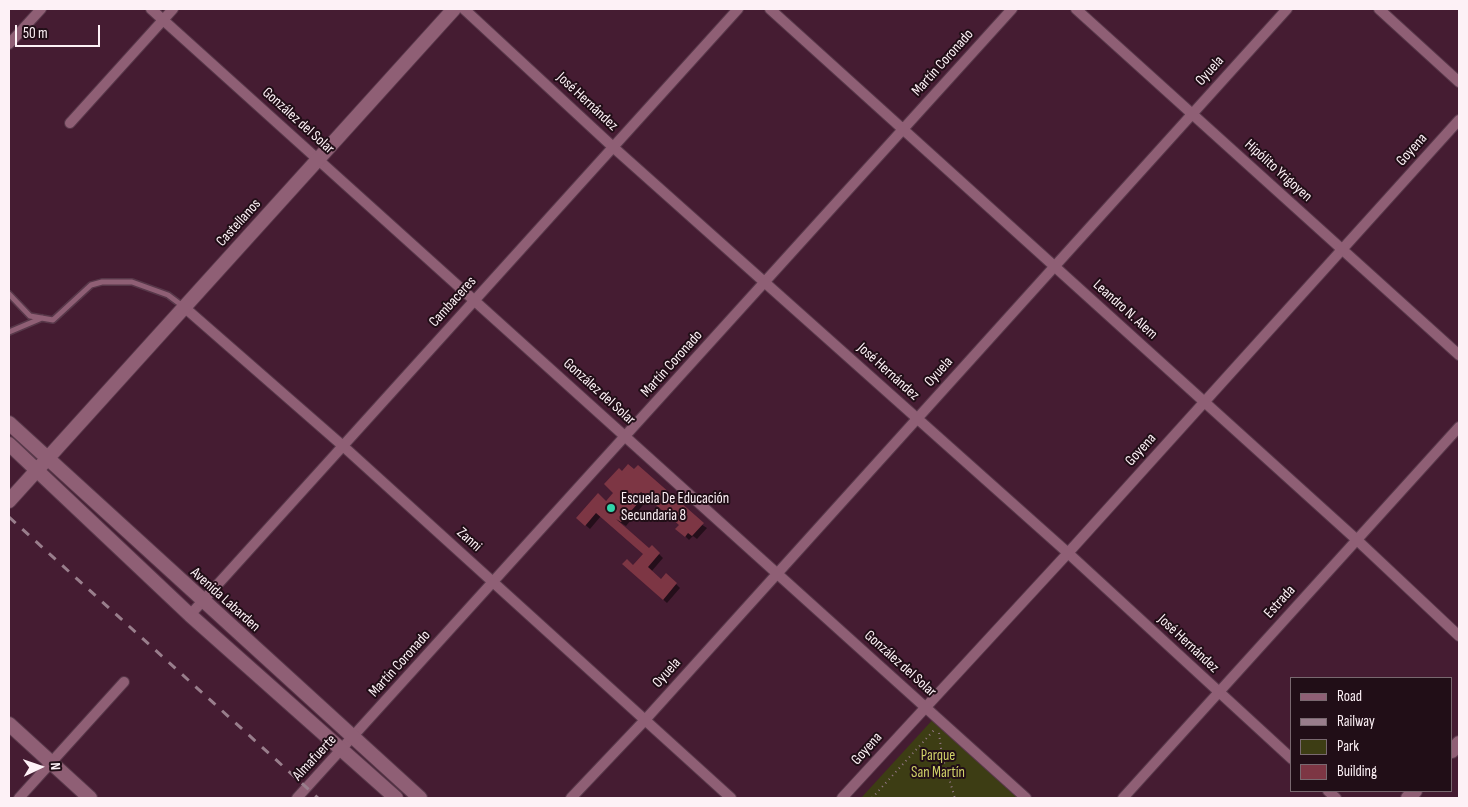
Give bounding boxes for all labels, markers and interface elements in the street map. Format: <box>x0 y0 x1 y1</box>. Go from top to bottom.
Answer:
scale bar <box>18 15 102 47</box>
text: 50 m <box>23 24 48 43</box>
street label: Martín Coronado <box>908 26 978 100</box>
street label: Oyuela <box>1192 52 1228 90</box>
street label: José Hernández <box>553 69 621 135</box>
street label: González del Solar <box>258 84 338 158</box>
street label: Goyena <box>1393 130 1431 170</box>
street label: Hipólito Yrigoyen <box>1241 136 1315 206</box>
street label: Castellanos <box>213 195 265 251</box>
street label: Cambaceres <box>426 273 480 331</box>
street label: Leandro N. Alem <box>1089 276 1161 344</box>
street label: Martín Coronado <box>637 327 707 401</box>
street label: José Hernández <box>853 339 923 405</box>
street label: Oyuela <box>921 353 957 391</box>
street label: González del Solar <box>559 355 639 429</box>
street label: Goyena <box>1122 430 1160 470</box>
place label: Escuela De Educación Secundaria 8 <box>621 490 729 525</box>
marker: Escuela De Educación Secundaria 8 <box>605 502 617 514</box>
street label: Zanni <box>453 524 485 556</box>
street label: Avenida Labarden <box>186 564 264 636</box>
street label: Estrada <box>1261 582 1299 622</box>
street label: José Hernández <box>1154 611 1222 677</box>
street label: Martín Coronado <box>365 627 435 701</box>
street label: González del Solar <box>860 627 940 701</box>
street label: Oyuela <box>649 654 685 692</box>
legend <box>1290 677 1453 792</box>
text: Road <box>1337 687 1362 706</box>
text: Railway <box>1337 712 1375 731</box>
street label: Goyena <box>848 729 886 769</box>
street label: Almafuerte <box>289 731 341 785</box>
text: Park <box>1337 737 1359 756</box>
north arrow <box>15 742 65 792</box>
park label: Parque San Martín <box>911 747 965 782</box>
text: N <box>47 762 64 770</box>
text: Building <box>1337 762 1377 781</box>

